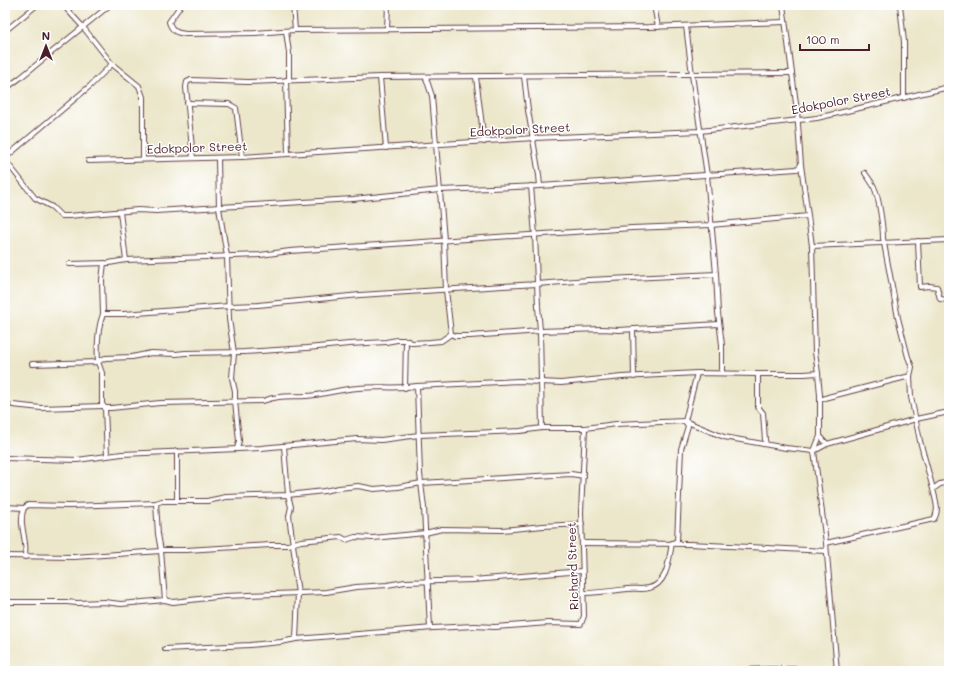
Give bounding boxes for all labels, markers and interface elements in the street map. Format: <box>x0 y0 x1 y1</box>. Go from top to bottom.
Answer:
north arrow <box>26 26 66 66</box>
scale bar <box>800 26 869 52</box>
text: N <box>42 28 50 43</box>
text: 100 m <box>806 31 840 47</box>
street label: Edokpolor Street <box>790 83 892 117</box>
street label: Edokpolor Street <box>469 118 571 140</box>
street label: Edokpolor Street <box>146 137 248 157</box>
street label: Richard Street <box>562 522 582 610</box>

